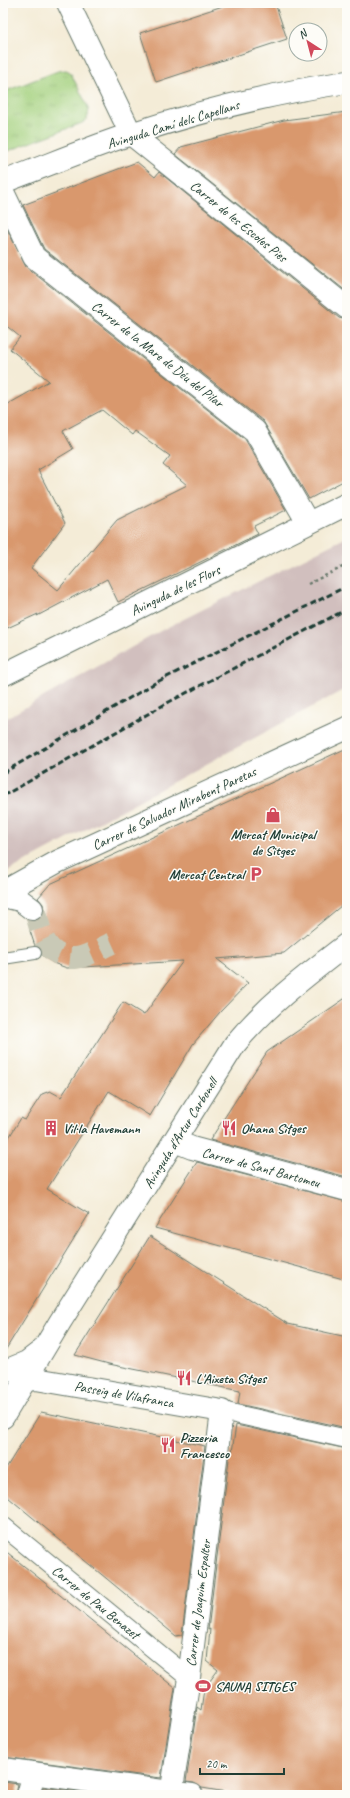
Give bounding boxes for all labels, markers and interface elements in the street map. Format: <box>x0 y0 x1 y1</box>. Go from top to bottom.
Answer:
north arrow <box>288 22 328 62</box>
text: N <box>295 25 311 42</box>
street label: Avinguda Camí dels Capellans <box>105 96 242 153</box>
street label: Carrer de les Escoles Pies <box>187 177 292 267</box>
street label: Carrer de la Mare de Déu del Pilar <box>88 298 229 412</box>
street label: Avinguda de les Flors <box>128 561 224 619</box>
street label: Carrer de Salvador Mirabent Paretas <box>90 762 260 854</box>
shop icon: Mercat Municipal de Sitges <box>264 806 282 824</box>
place label: Mercat Municipal de Sitges <box>231 826 319 859</box>
parking icon: Mercat Central <box>247 865 265 883</box>
place label: Mercat Central <box>169 866 247 883</box>
street label: Avinguda d'Artur Carbonell <box>140 1073 223 1192</box>
building icon: Vil·la Havemann <box>42 1119 60 1137</box>
restaurant icon: Ohana Sitges <box>220 1119 238 1137</box>
place label: Vil·la Havemann <box>63 1120 141 1137</box>
place label: Ohana Sitges <box>241 1120 308 1137</box>
street label: Carrer de Sant Bartomeu <box>200 1144 322 1192</box>
restaurant icon: L'Aixeta Sitges <box>175 1369 193 1387</box>
place label: L'Aixeta Sitges <box>196 1370 268 1387</box>
street label: Passeig de Vilafranca <box>73 1377 176 1412</box>
place label: Pizzeria Francesco <box>180 1429 230 1462</box>
restaurant icon: Pizzeria Francesco <box>159 1436 177 1454</box>
street label: Carrer de Joaquim Espalter <box>182 1538 215 1668</box>
street label: Carrer de Pau Benazet <box>49 1562 145 1644</box>
sports icon: SAUNA SITGES <box>194 1677 212 1695</box>
place label: SAUNA SITGES <box>215 1678 298 1695</box>
scale bar <box>200 1750 284 1776</box>
text: 20 m <box>206 1756 228 1772</box>

